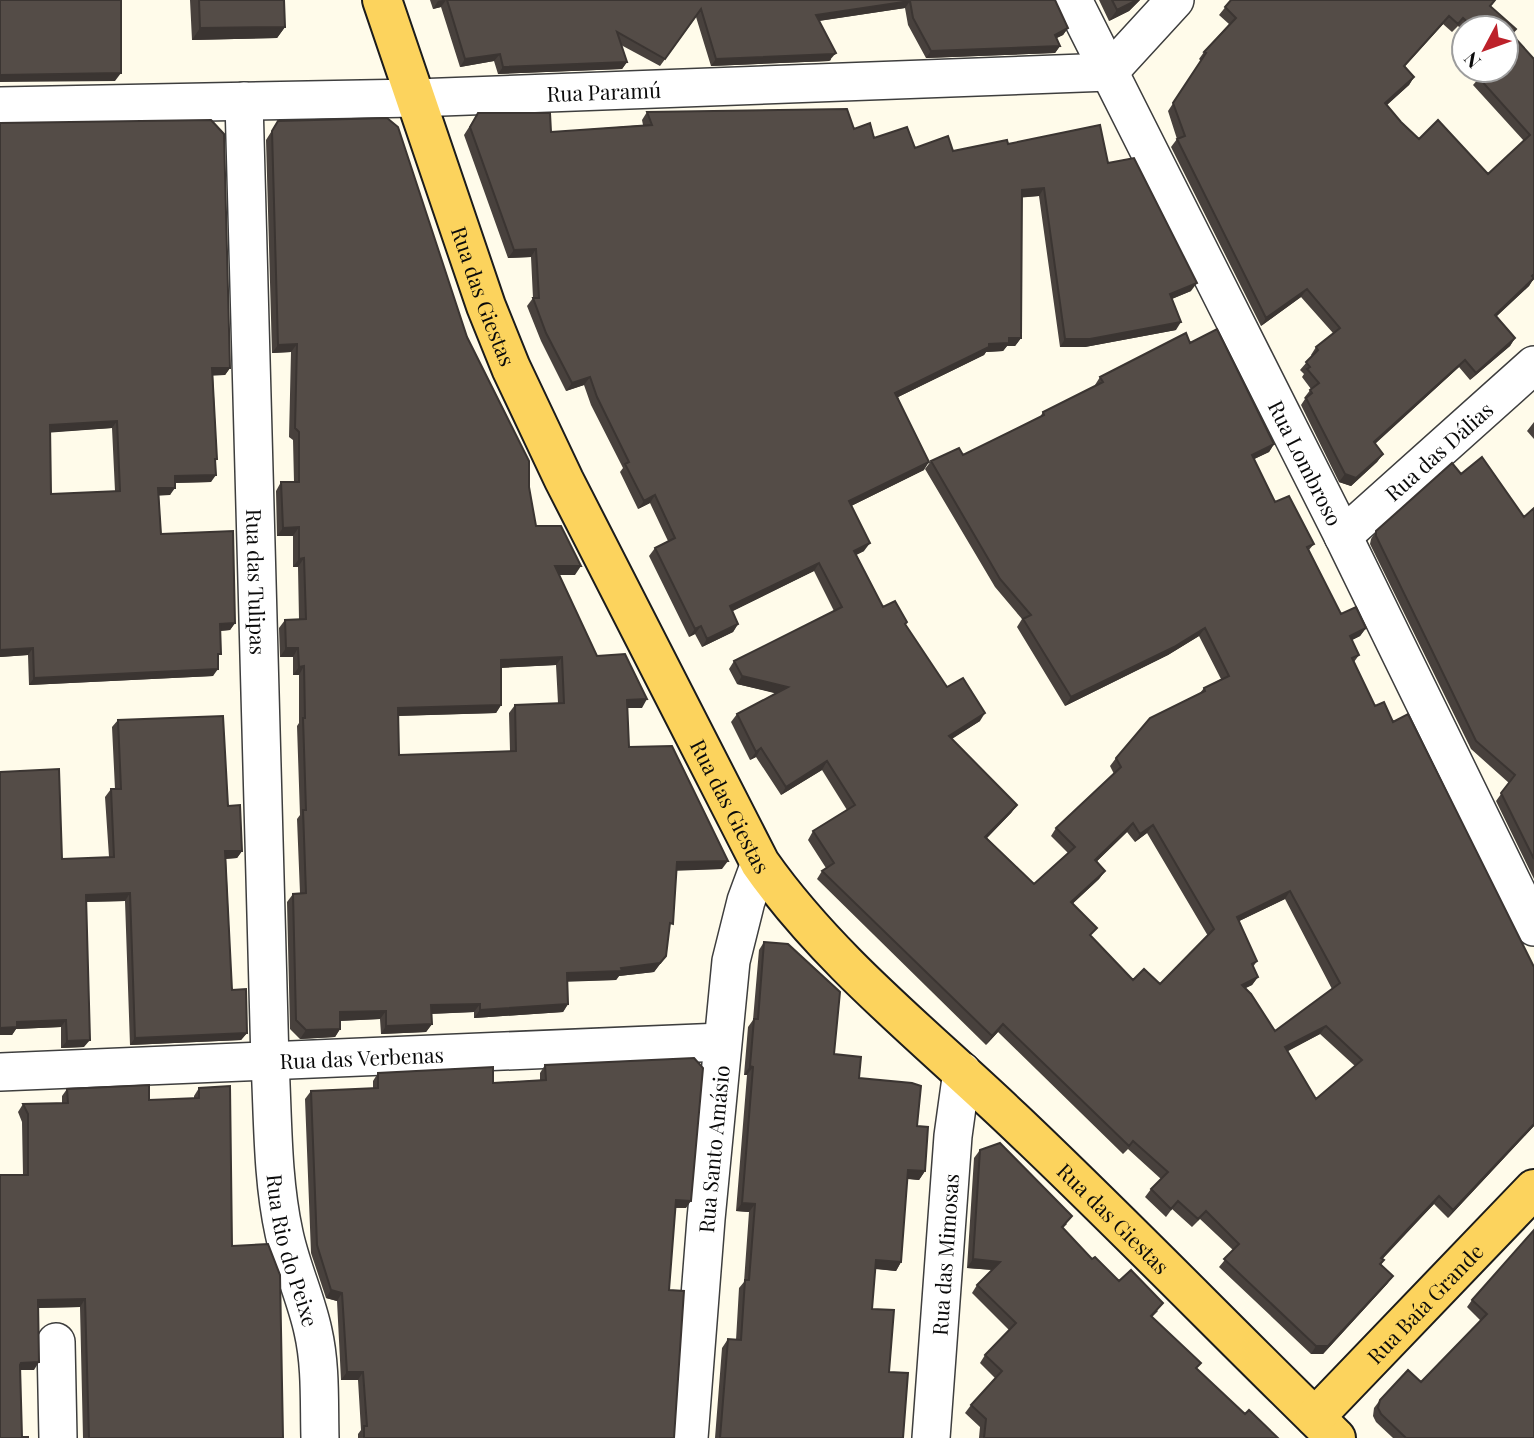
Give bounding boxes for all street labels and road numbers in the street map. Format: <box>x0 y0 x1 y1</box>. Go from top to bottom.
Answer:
street label: Rua Paramú <box>546 75 662 107</box>
street label: Rua das Giestas <box>446 222 523 370</box>
street label: Rua Lombroso <box>1263 395 1349 530</box>
street label: Rua das Dálias <box>1378 395 1498 506</box>
street label: Rua das Tulipas <box>241 508 273 655</box>
street label: Rua das Giestas <box>685 734 777 879</box>
street label: Rua das Verbenas <box>279 1040 444 1074</box>
street label: Rua Santo Amásio <box>691 1064 735 1234</box>
street label: Rua das Giestas <box>1052 1156 1176 1279</box>
street label: Rua das Mimosas <box>925 1172 964 1337</box>
street label: Rua Rio do Peixe <box>261 1173 326 1330</box>
street label: Rua Baía Grande <box>1360 1237 1489 1369</box>

